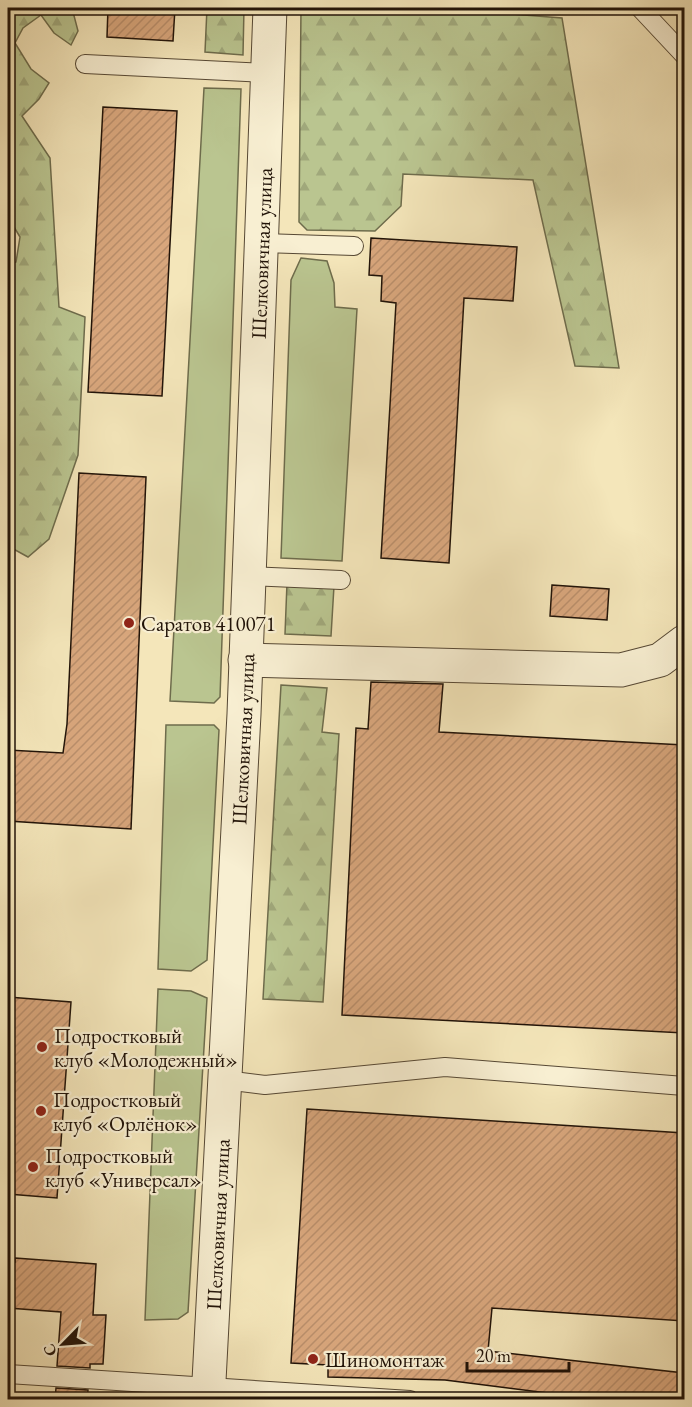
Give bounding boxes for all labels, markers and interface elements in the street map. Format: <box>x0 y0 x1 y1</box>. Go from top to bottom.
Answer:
street label: Шелковичная улица <box>244 166 278 339</box>
place label: Саратов 410071 <box>141 610 276 637</box>
marker: Саратов 410071 <box>122 616 136 630</box>
street label: Шелковичная улица <box>225 652 260 825</box>
place label: Подростковый клуб «Молодежный» <box>54 1022 238 1073</box>
marker: Подростковый клуб «Молодежный» <box>35 1040 49 1054</box>
place label: Подростковый клуб «Орлёнок» <box>53 1086 198 1137</box>
marker: Подростковый клуб «Орлёнок» <box>34 1104 48 1118</box>
street label: Шелковичная улица <box>199 1137 235 1311</box>
place label: Подростковый клуб «Универсал» <box>45 1142 202 1193</box>
marker: Подростковый клуб «Универсал» <box>26 1160 40 1174</box>
north arrow <box>33 1314 93 1374</box>
scale bar <box>467 1335 569 1373</box>
text: С <box>38 1341 62 1360</box>
text: 20 m <box>476 1344 511 1367</box>
place label: Шиномонтаж <box>325 1346 445 1373</box>
marker: Шиномонтаж <box>306 1352 320 1366</box>

